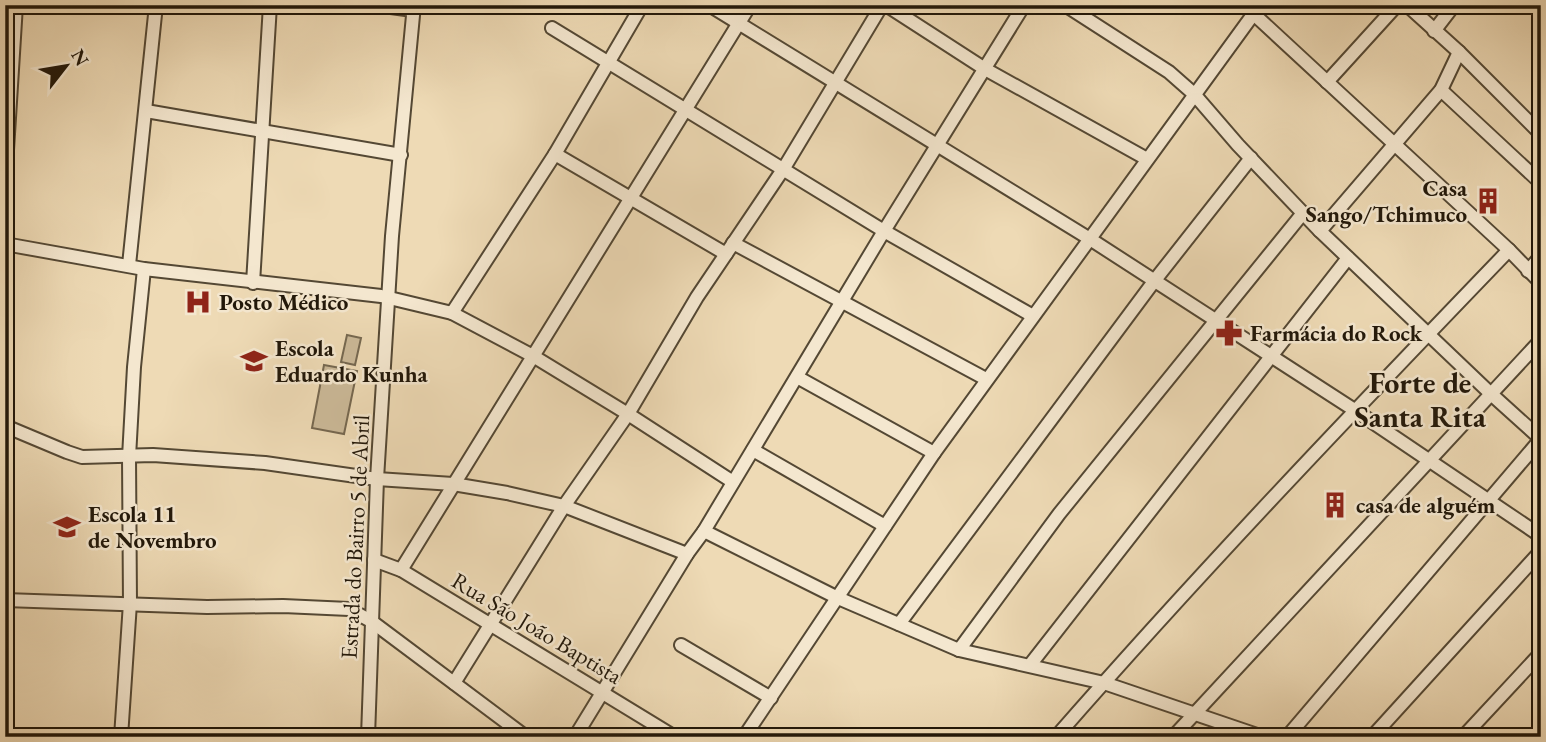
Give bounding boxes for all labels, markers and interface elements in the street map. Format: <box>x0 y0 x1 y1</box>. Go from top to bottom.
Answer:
north arrow <box>32 32 102 102</box>
text: N <box>65 44 95 71</box>
place label: Casa Sango/Tchimuco <box>1305 173 1468 229</box>
building icon: Casa Sango/Tchimuco <box>1473 186 1503 216</box>
hospital icon: Posto Médico <box>183 287 213 317</box>
place label: Posto Médico <box>219 287 349 317</box>
pharmacy icon: Farmácia do Rock <box>1214 318 1244 348</box>
place label: Farmácia do Rock <box>1250 318 1423 348</box>
place label: Escola Eduardo Kunha <box>275 333 429 389</box>
school or university icon: Escola Eduardo Kunha <box>239 346 269 376</box>
district label: Forte de Santa Rita <box>1354 363 1487 436</box>
street label: Estrada do Bairro 5 de Abril <box>334 414 376 660</box>
building icon: casa de alguém <box>1320 490 1350 520</box>
place label: casa de alguém <box>1356 490 1496 520</box>
place label: Escola 11 de Novembro <box>88 499 217 555</box>
school or university icon: Escola 11 de Novembro <box>52 512 82 542</box>
street label: Rua São João Baptista <box>446 565 628 691</box>

